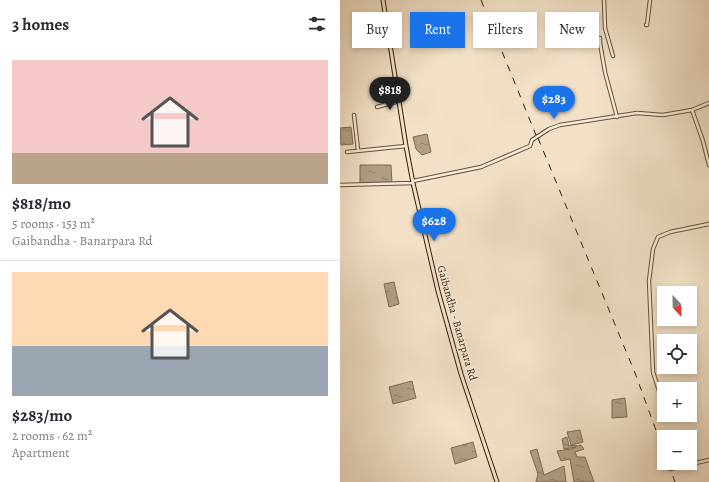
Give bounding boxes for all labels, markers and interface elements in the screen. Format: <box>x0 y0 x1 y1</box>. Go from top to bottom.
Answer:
chip: Buy <box>352 12 402 48</box>
chip: Rent <box>410 12 465 48</box>
chip: Filters <box>473 12 537 48</box>
chip: New <box>545 12 599 48</box>
text: 3 homes <box>12 13 69 36</box>
icon: filters <box>306 13 328 35</box>
pin: $818 <box>366 77 414 111</box>
text: $818 <box>378 81 402 98</box>
icon: home <box>134 86 206 158</box>
pin: $283 <box>530 86 578 120</box>
text: $283 <box>542 90 566 107</box>
text: $818/mo <box>12 192 71 215</box>
pin: $628 <box>410 208 458 242</box>
text: $628 <box>422 212 446 229</box>
text: 5 rooms · 153 m² <box>12 215 95 232</box>
text: Gaibandha - Banarpara Rd <box>12 232 153 249</box>
street label: Gaibandha - Banarpara Rd <box>433 264 481 382</box>
north arrow <box>657 286 697 326</box>
map controls <box>657 286 697 470</box>
icon: home <box>134 298 206 370</box>
button: locate <box>657 334 697 374</box>
button: + <box>657 382 697 422</box>
text: $283/mo <box>12 404 72 427</box>
text: 2 rooms · 62 m² <box>12 427 92 444</box>
button: − <box>657 430 697 470</box>
text: Apartment <box>12 444 70 461</box>

